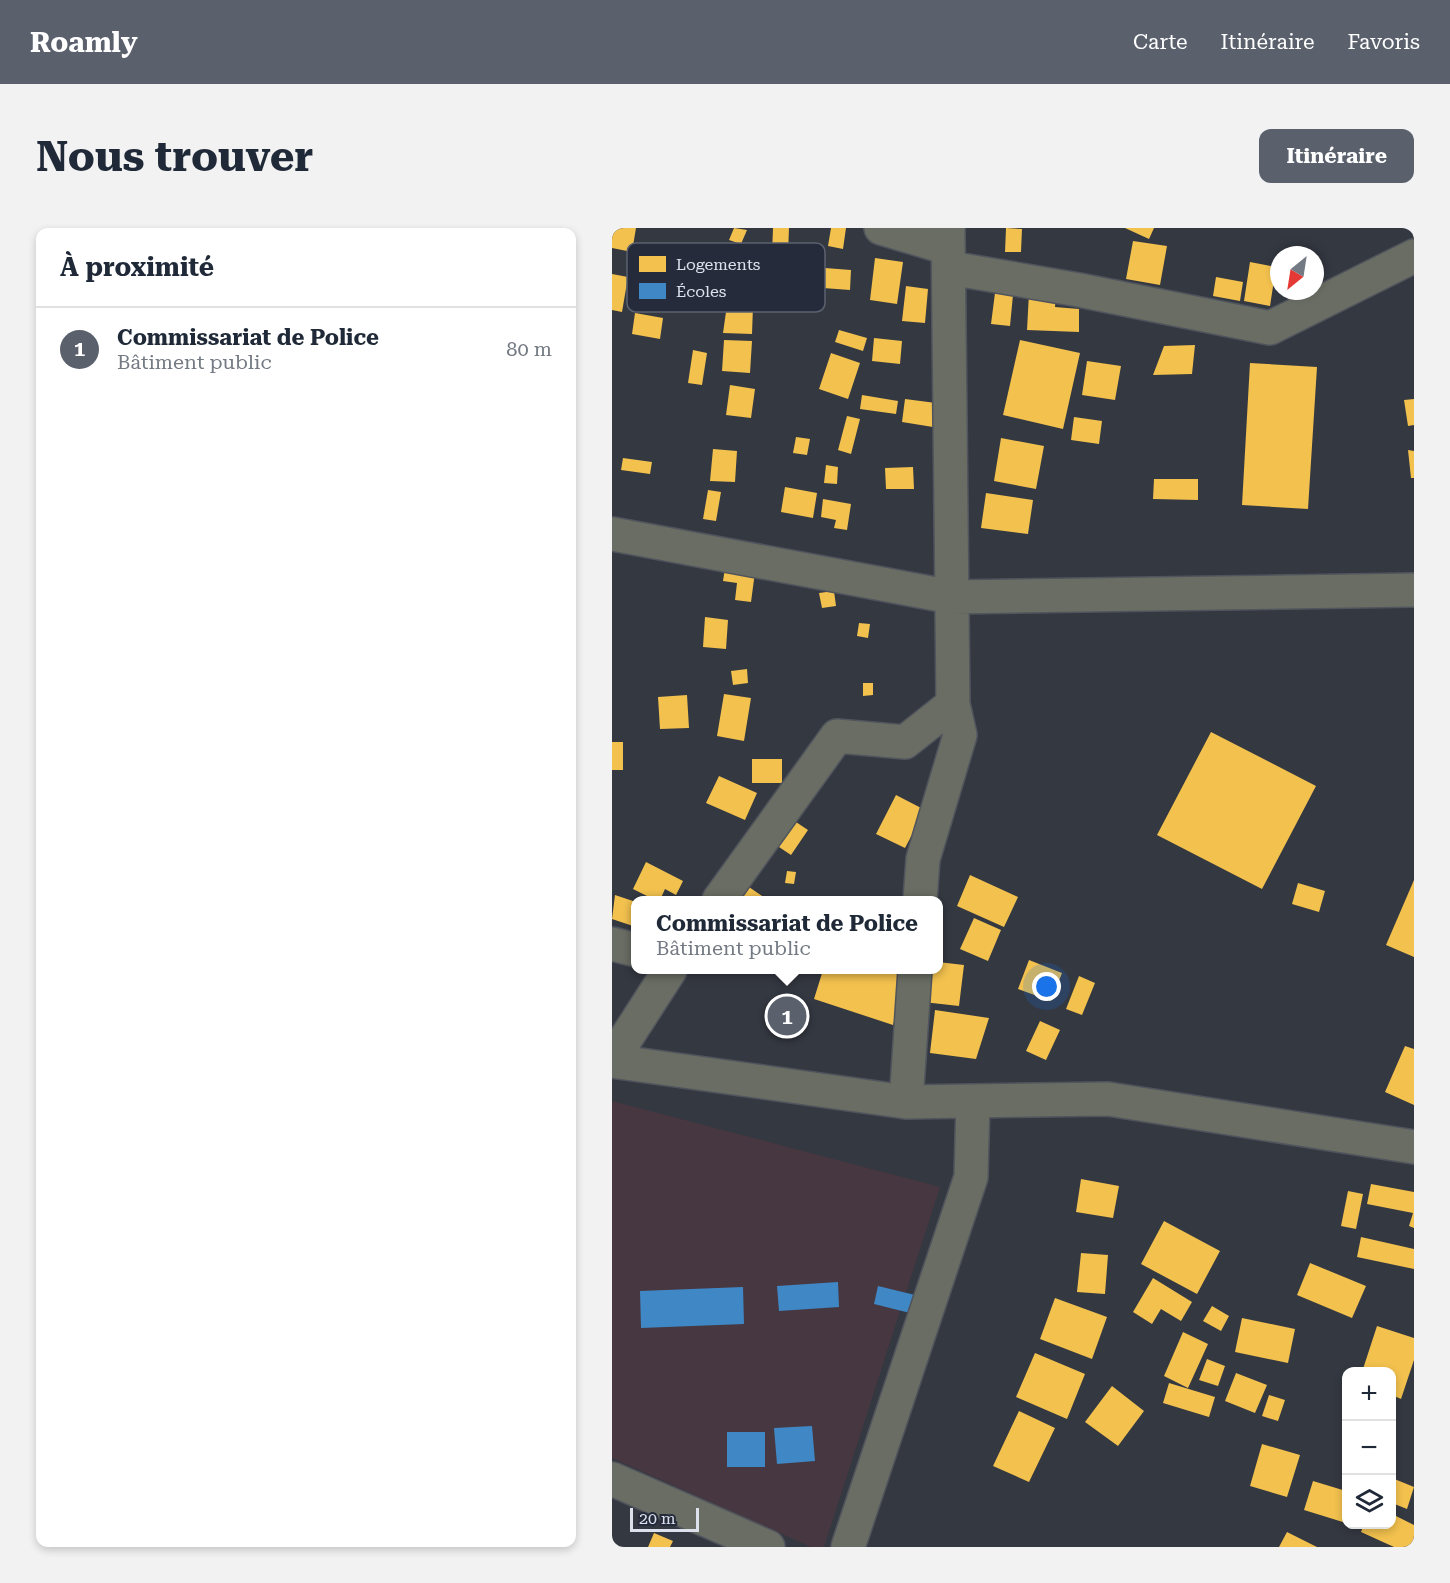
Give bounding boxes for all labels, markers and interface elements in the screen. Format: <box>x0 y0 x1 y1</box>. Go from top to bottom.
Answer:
text: Roamly <box>30 26 138 59</box>
text: Carte <box>1133 30 1188 54</box>
text: Itinéraire <box>1221 30 1315 54</box>
text: Favoris <box>1348 30 1420 54</box>
button: Itinéraire <box>1259 129 1414 183</box>
text: Nous trouver <box>36 132 313 181</box>
legend <box>627 243 825 312</box>
north arrow <box>1270 246 1324 300</box>
text: À proximité <box>60 252 214 282</box>
text: Logements <box>676 255 761 274</box>
text: Écoles <box>676 282 727 301</box>
text: Commissariat de Police <box>117 325 379 350</box>
text: 1 <box>74 337 85 361</box>
text: 80 m <box>506 337 552 361</box>
text: Bâtiment public <box>117 350 272 374</box>
popup <box>631 896 943 974</box>
text: Commissariat de Police <box>656 911 918 936</box>
text: Bâtiment public <box>656 936 811 960</box>
your location <box>1032 972 1061 1001</box>
pin: 1 <box>768 994 807 1038</box>
map controls <box>1342 1367 1396 1529</box>
button: + <box>1342 1367 1396 1421</box>
button: − <box>1342 1421 1396 1475</box>
button: layers <box>1342 1475 1396 1529</box>
scale bar <box>630 1505 699 1532</box>
text: 20 m <box>639 1509 676 1528</box>

